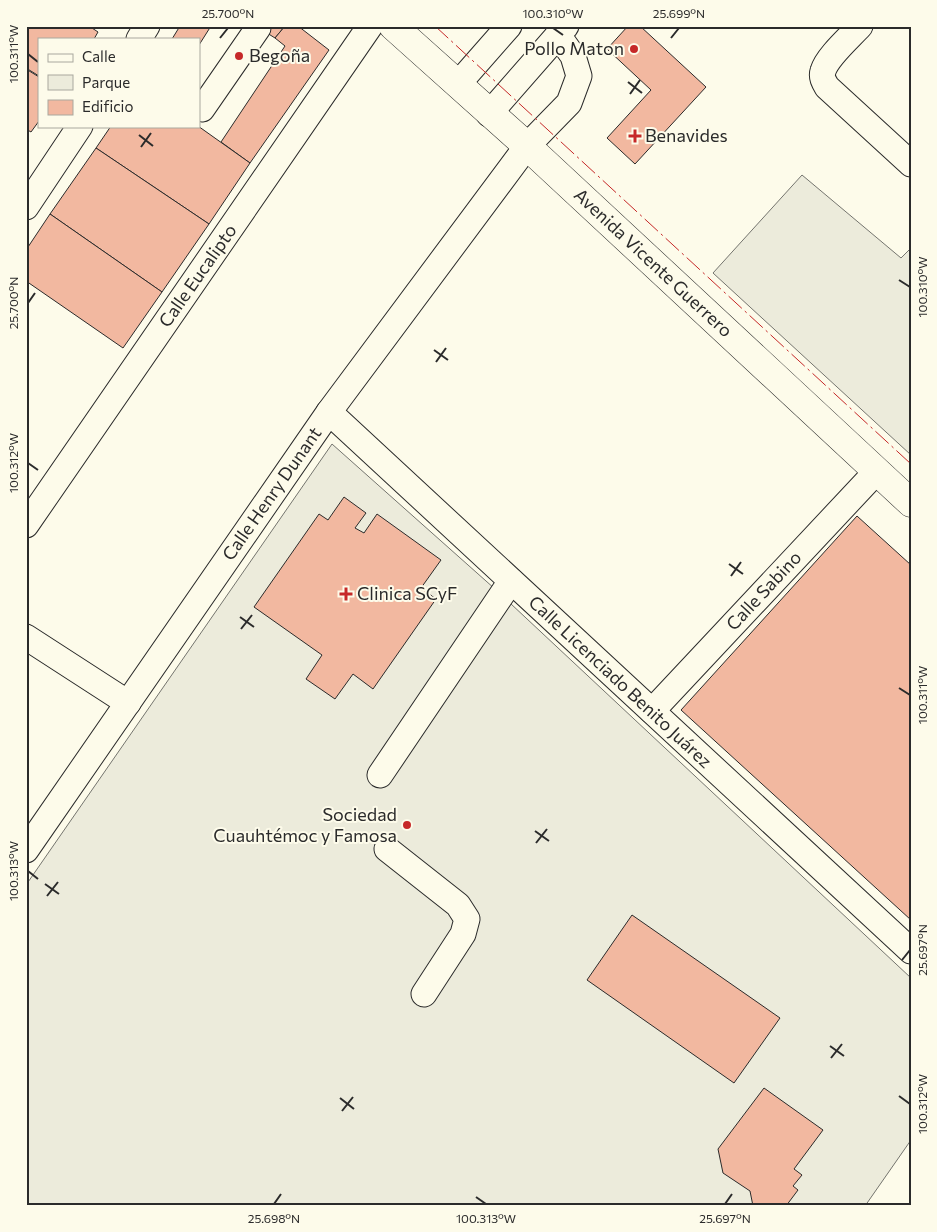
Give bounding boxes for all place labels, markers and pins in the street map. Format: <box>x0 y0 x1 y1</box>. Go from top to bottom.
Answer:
place label: Pollo Maton <box>524 37 624 59</box>
marker: Pollo Maton <box>628 43 640 55</box>
place label: Begoña <box>249 44 310 66</box>
marker: Begoña <box>233 50 245 62</box>
place label: Benavides <box>645 124 728 146</box>
marker: Benavides <box>629 130 641 142</box>
place label: Clinica SCyF <box>357 582 457 604</box>
marker: Clinica SCyF <box>339 587 353 601</box>
place label: Sociedad Cuauhtémoc y Famosa <box>213 803 397 846</box>
marker: Sociedad Cuauhtémoc y Famosa <box>401 819 413 831</box>

